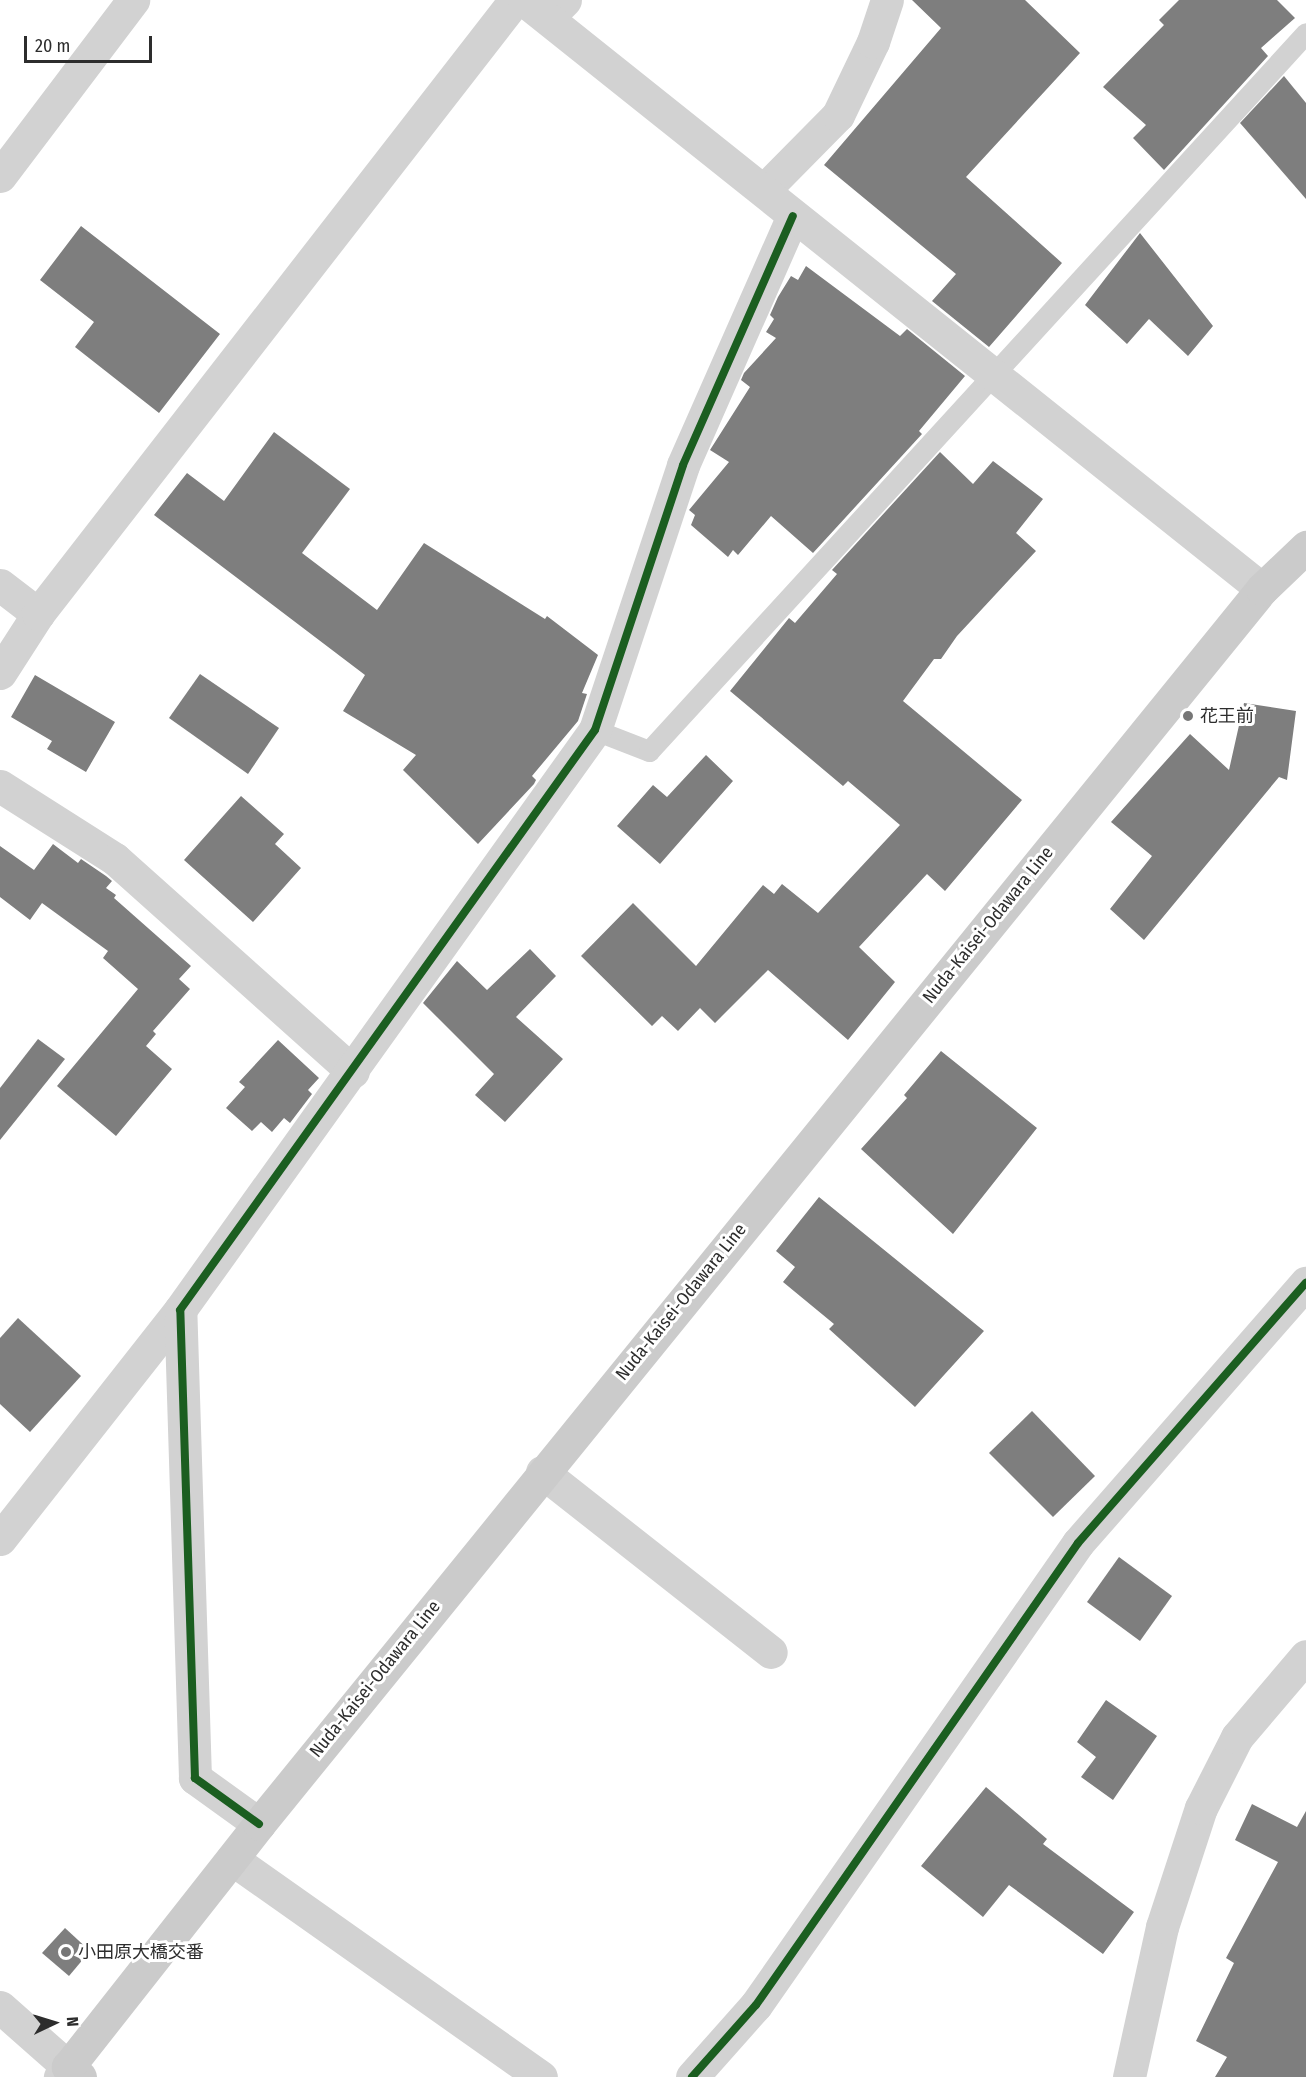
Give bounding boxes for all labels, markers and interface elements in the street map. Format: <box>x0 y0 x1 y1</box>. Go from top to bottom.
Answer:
scale bar <box>27 24 154 62</box>
text: 20 m <box>35 35 70 57</box>
place label: 花王前 <box>1200 705 1254 727</box>
marker: 花王前 <box>1181 709 1195 723</box>
street label: Nuda-Kaisei-Odawara Line <box>918 842 1058 1008</box>
street label: Nuda-Kaisei-Odawara Line <box>611 1219 751 1385</box>
street label: Nuda-Kaisei-Odawara Line <box>305 1596 445 1762</box>
place label: 小田原大橋交番 <box>78 1941 204 1963</box>
marker: 小田原大橋交番 <box>59 1945 73 1959</box>
north arrow <box>24 1993 84 2053</box>
text: N <box>63 2016 82 2027</box>

